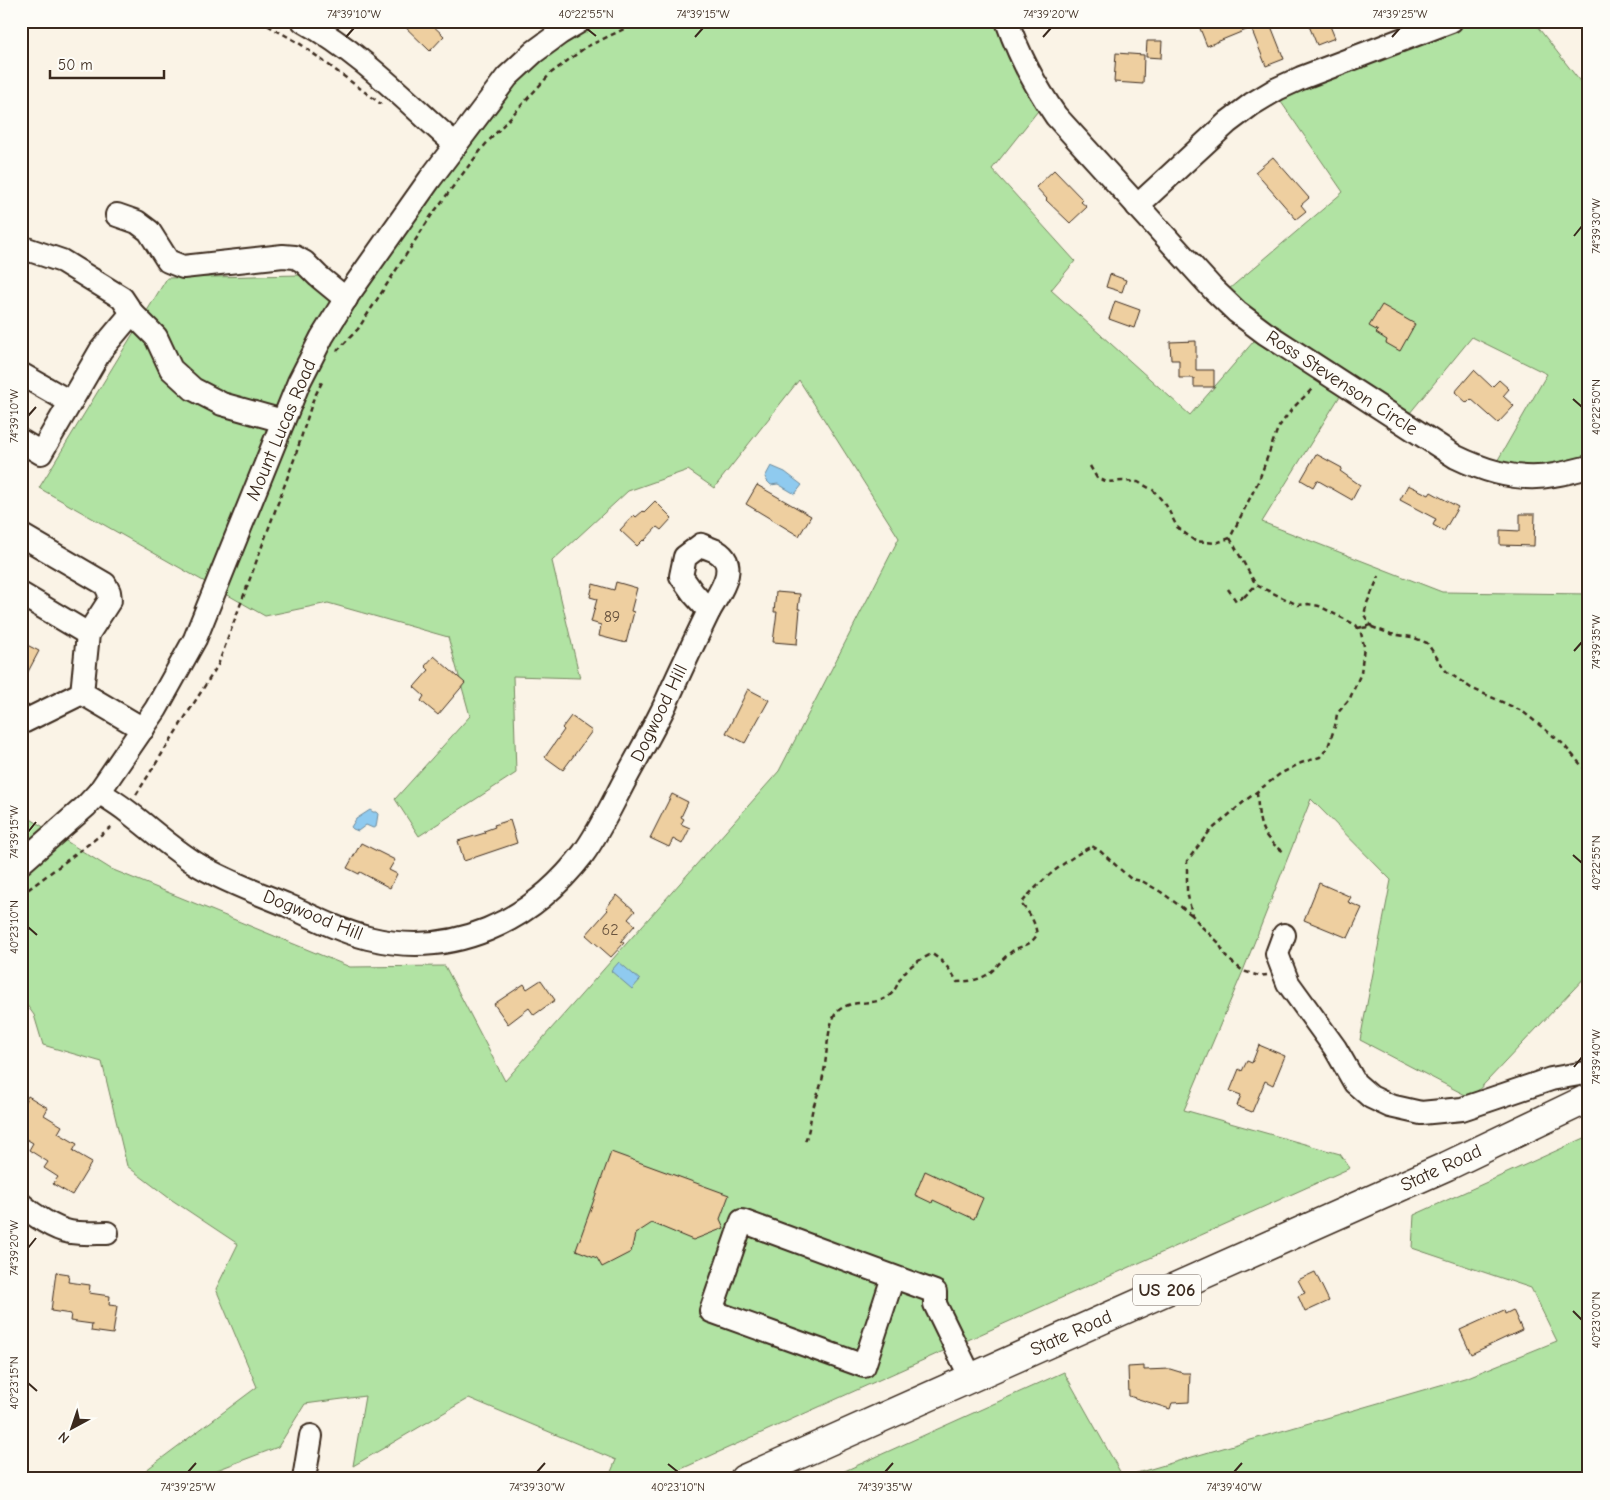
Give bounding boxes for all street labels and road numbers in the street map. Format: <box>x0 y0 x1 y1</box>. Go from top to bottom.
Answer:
street label: Ross Stevenson Circle <box>1262 326 1422 440</box>
street label: Mount Lucas Road <box>241 356 321 504</box>
street label: Dogwood Hill <box>626 661 692 765</box>
street label: Dogwood Hill <box>260 885 366 945</box>
street label: State Road <box>1397 1140 1485 1196</box>
road number: US 206 <box>1133 1274 1201 1306</box>
street label: State Road <box>1027 1305 1115 1361</box>

